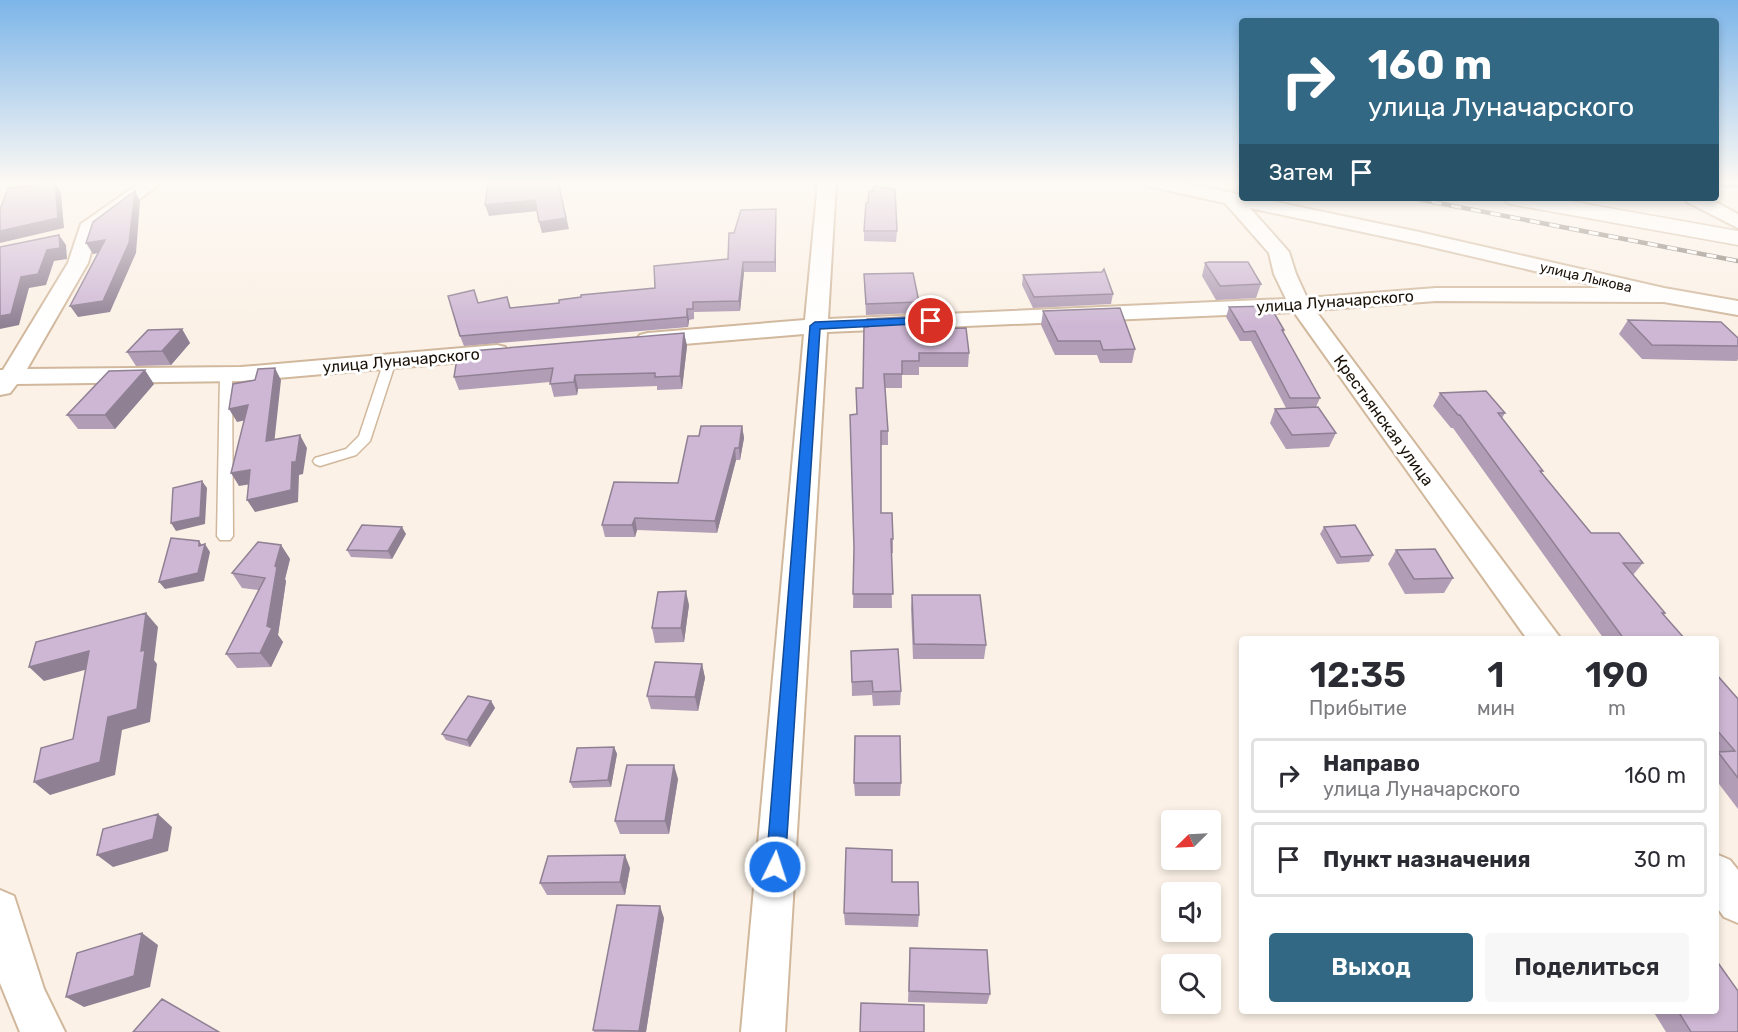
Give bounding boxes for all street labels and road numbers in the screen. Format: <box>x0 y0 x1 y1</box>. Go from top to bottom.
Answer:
street label: улица Лыкова <box>1538 259 1634 296</box>
street label: улица Луначарского <box>1256 287 1414 316</box>
street label: улица Луначарского <box>322 344 480 377</box>
street label: Крестьянская улица <box>1330 351 1437 489</box>

